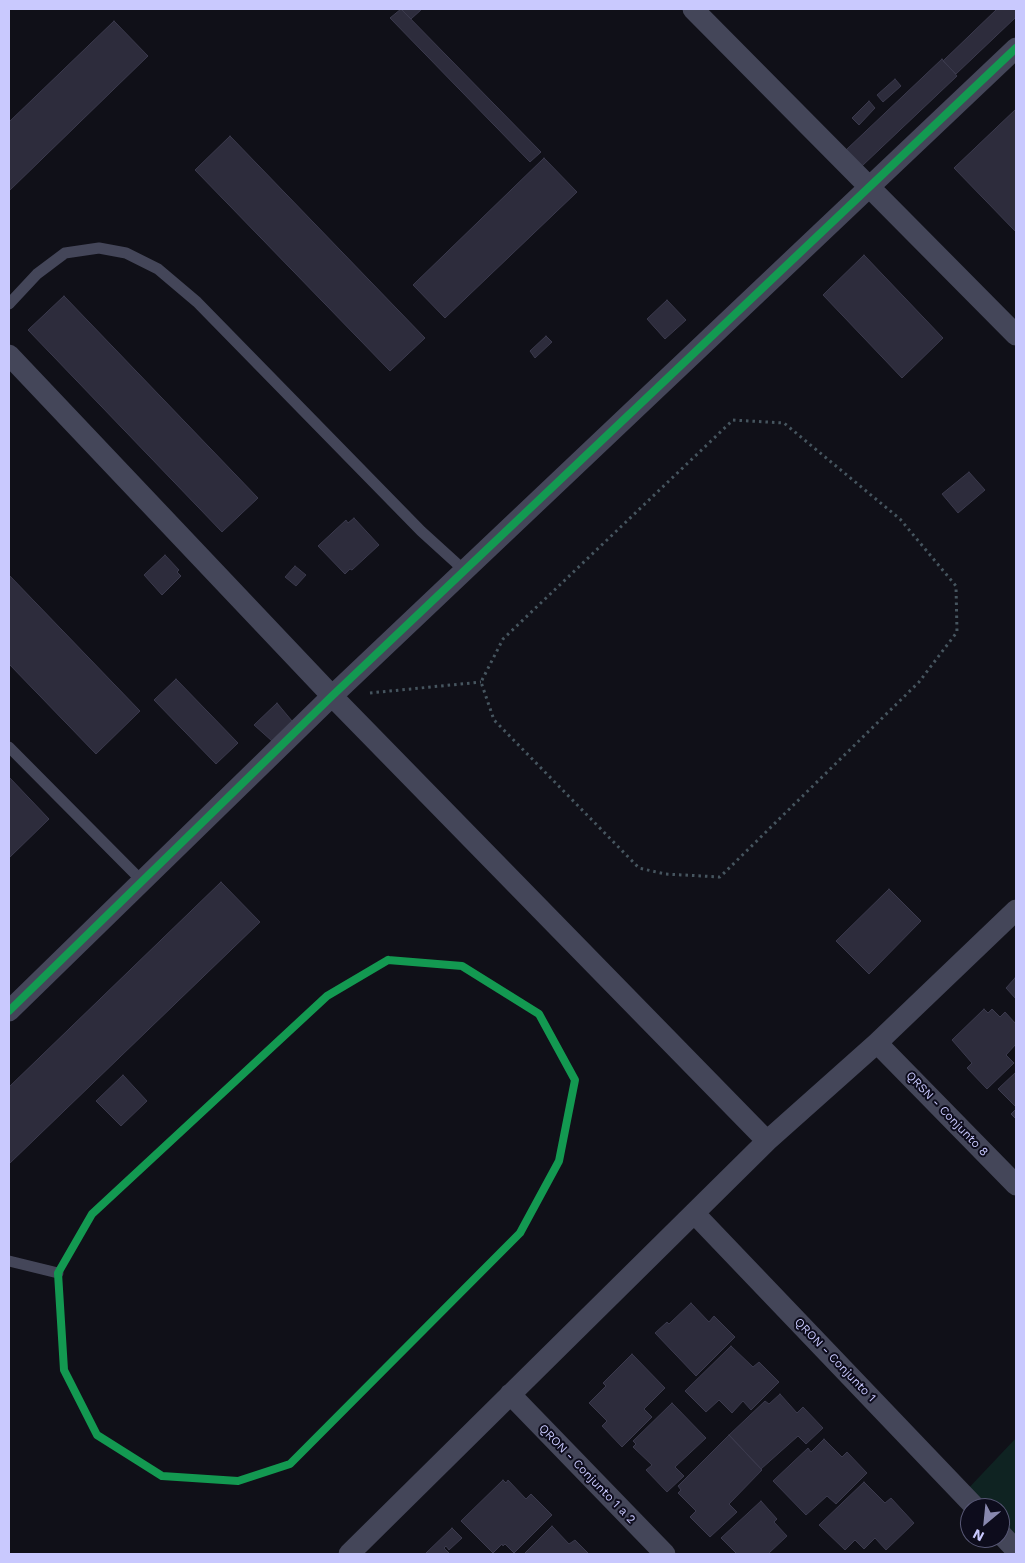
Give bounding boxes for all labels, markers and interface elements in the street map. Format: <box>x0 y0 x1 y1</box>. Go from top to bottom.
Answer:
street label: QRSN - Conjunto 8 <box>903 1069 991 1159</box>
street label: QRON - Conjunto 1 <box>791 1315 879 1405</box>
street label: QRON - Conjunto 1 a 2 <box>536 1421 638 1527</box>
north arrow <box>960 1498 1010 1548</box>
text: N <box>970 1526 987 1545</box>

